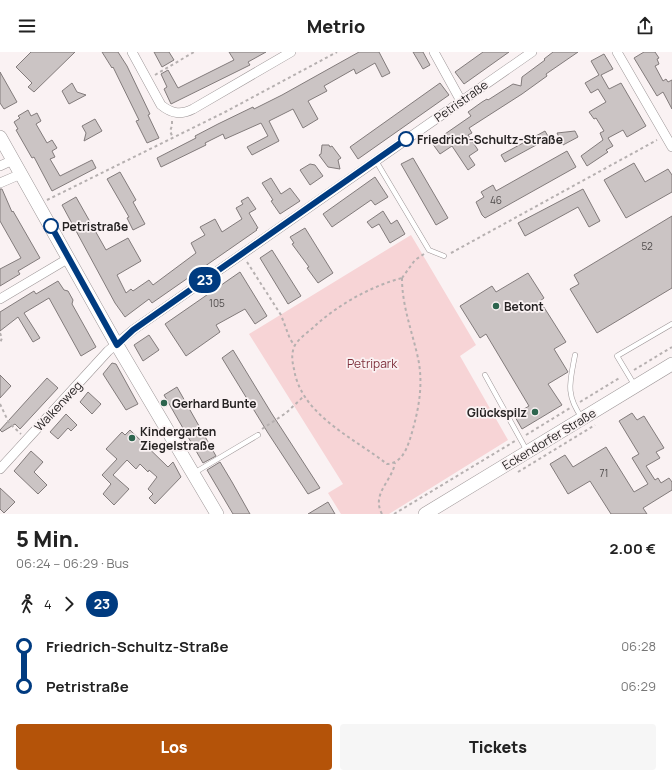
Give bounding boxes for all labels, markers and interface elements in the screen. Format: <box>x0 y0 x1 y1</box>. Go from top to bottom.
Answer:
text: Metrio <box>307 14 365 38</box>
icon: menu <box>16 15 38 37</box>
icon: share <box>634 15 656 37</box>
street label: Petristraße <box>431 76 491 126</box>
marker: Friedrich-Schultz-Straße <box>398 131 414 147</box>
place label: Friedrich-Schultz-Straße <box>417 131 563 148</box>
house number: 46 <box>490 193 502 207</box>
marker: Petristraße <box>43 218 59 234</box>
place label: Petristraße <box>62 218 128 235</box>
house number: 52 <box>641 239 653 253</box>
line badge: 23 <box>187 267 223 293</box>
text: 23 <box>197 270 213 289</box>
house number: 105 <box>209 296 225 310</box>
place label: Betont <box>504 298 544 315</box>
marker: Betont <box>491 301 501 311</box>
park label: Petripark <box>347 355 398 372</box>
street label: Walkenweg <box>30 377 86 435</box>
place label: Gerhard Bunte <box>172 395 256 412</box>
marker: Gerhard Bunte <box>159 398 169 408</box>
place label: Glückspilz <box>467 404 527 421</box>
street label: Eckendorfer Straße <box>499 404 599 474</box>
marker: Glückspilz <box>530 407 540 417</box>
place label: Kindergarten Ziegelstraße <box>140 423 216 454</box>
marker: Kindergarten Ziegelstraße <box>127 433 137 443</box>
house number: 71 <box>600 466 608 480</box>
text: 5 Min. <box>16 524 80 554</box>
text: 2.00 € <box>610 538 656 559</box>
text: 06:24 – 06:29 · Bus <box>16 554 129 572</box>
icon: walk <box>16 593 38 615</box>
icon: forward <box>58 593 80 615</box>
text: 23 <box>94 594 110 613</box>
text: 4 <box>44 595 52 613</box>
text: Friedrich-Schultz-Straße <box>46 636 228 657</box>
text: 06:28 <box>621 637 656 655</box>
text: Petristraße <box>46 676 129 697</box>
text: 06:29 <box>621 677 656 695</box>
button: Los <box>16 724 332 770</box>
button: Tickets <box>340 724 656 770</box>

